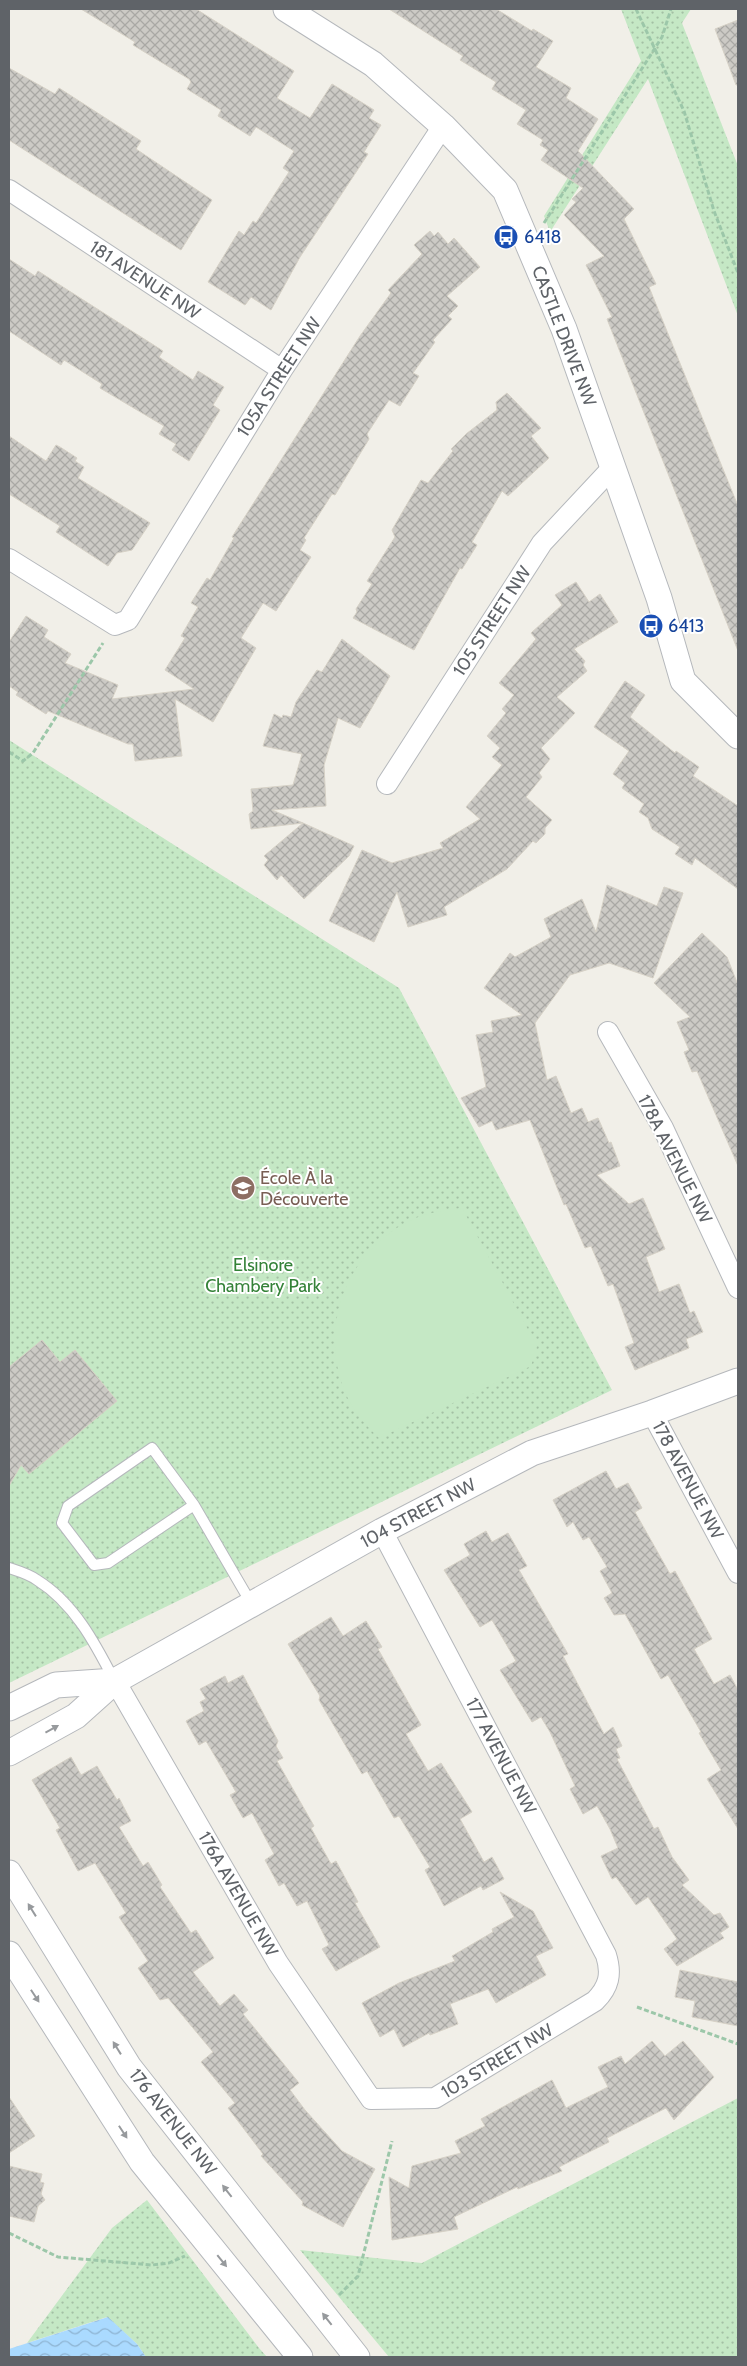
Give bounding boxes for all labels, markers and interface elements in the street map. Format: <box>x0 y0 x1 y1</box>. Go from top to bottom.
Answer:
bus stop icon: 6418 <box>493 224 519 250</box>
place label: 6418 <box>524 226 561 248</box>
street label: 181 AVENUE NW <box>86 236 204 324</box>
street label: CASTLE DRIVE NW <box>527 263 601 409</box>
street label: 105A STREET NW <box>232 313 326 441</box>
street label: 105 STREET NW <box>448 562 536 680</box>
bus stop icon: 6413 <box>638 613 664 639</box>
place label: 6413 <box>668 615 704 637</box>
street label: 178A AVENUE NW <box>633 1091 717 1227</box>
place label: École À la Découverte <box>260 1167 348 1210</box>
school or university icon: École À la Découverte <box>230 1175 256 1201</box>
park label: Elsinore Chambery Park <box>205 1254 322 1297</box>
street label: 178 AVENUE NW <box>648 1417 728 1543</box>
street label: 104 STREET NW <box>357 1473 479 1553</box>
street label: 177 AVENUE NW <box>461 1694 541 1818</box>
one-way arrow <box>44 1725 59 1733</box>
street label: 176A AVENUE NW <box>193 1828 283 1960</box>
one-way arrow <box>27 1903 36 1916</box>
one-way arrow <box>30 1989 40 2002</box>
street label: 103 STREET NW <box>437 2019 557 2103</box>
one-way arrow <box>113 2041 122 2055</box>
street label: 176 AVENUE NW <box>125 2064 221 2180</box>
one-way arrow <box>118 2126 128 2139</box>
one-way arrow <box>221 2185 232 2198</box>
one-way arrow <box>217 2254 228 2267</box>
one-way arrow <box>321 2313 332 2326</box>

